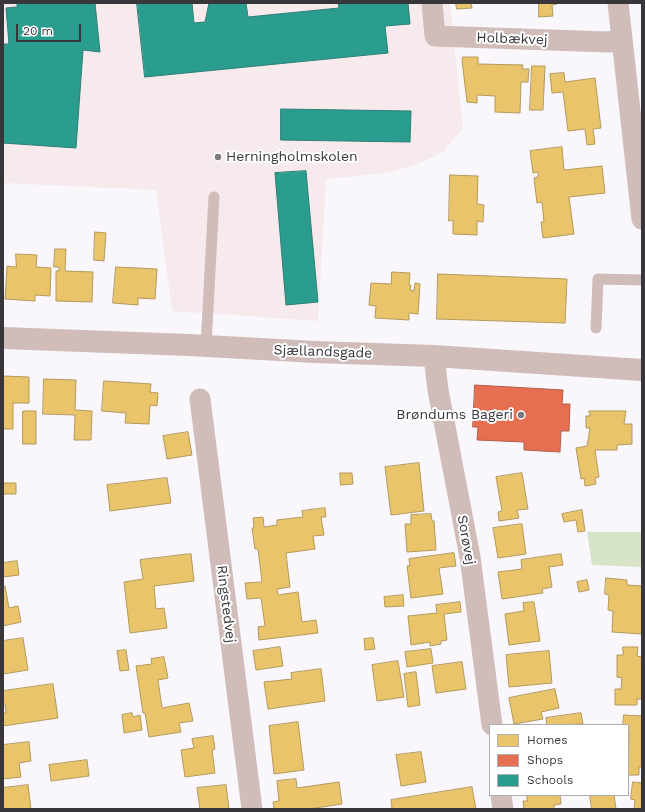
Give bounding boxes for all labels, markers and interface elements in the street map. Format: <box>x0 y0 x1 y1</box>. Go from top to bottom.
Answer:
scale bar <box>18 16 83 42</box>
text: 20 m <box>23 24 53 38</box>
street label: Holbækvej <box>476 29 548 49</box>
place label: Herningholmskolen <box>226 149 358 165</box>
marker: Herningholmskolen <box>213 152 223 162</box>
street label: Sjællandsgade <box>273 342 373 362</box>
place label: Brøndums Bageri <box>396 407 513 423</box>
marker: Brøndums Bageri <box>516 410 526 420</box>
street label: Sorøvej <box>453 514 479 566</box>
street label: Ringstedvej <box>213 564 239 644</box>
legend <box>489 724 629 796</box>
text: Homes <box>527 733 568 747</box>
text: Shops <box>527 753 563 767</box>
text: Schools <box>527 773 573 787</box>

